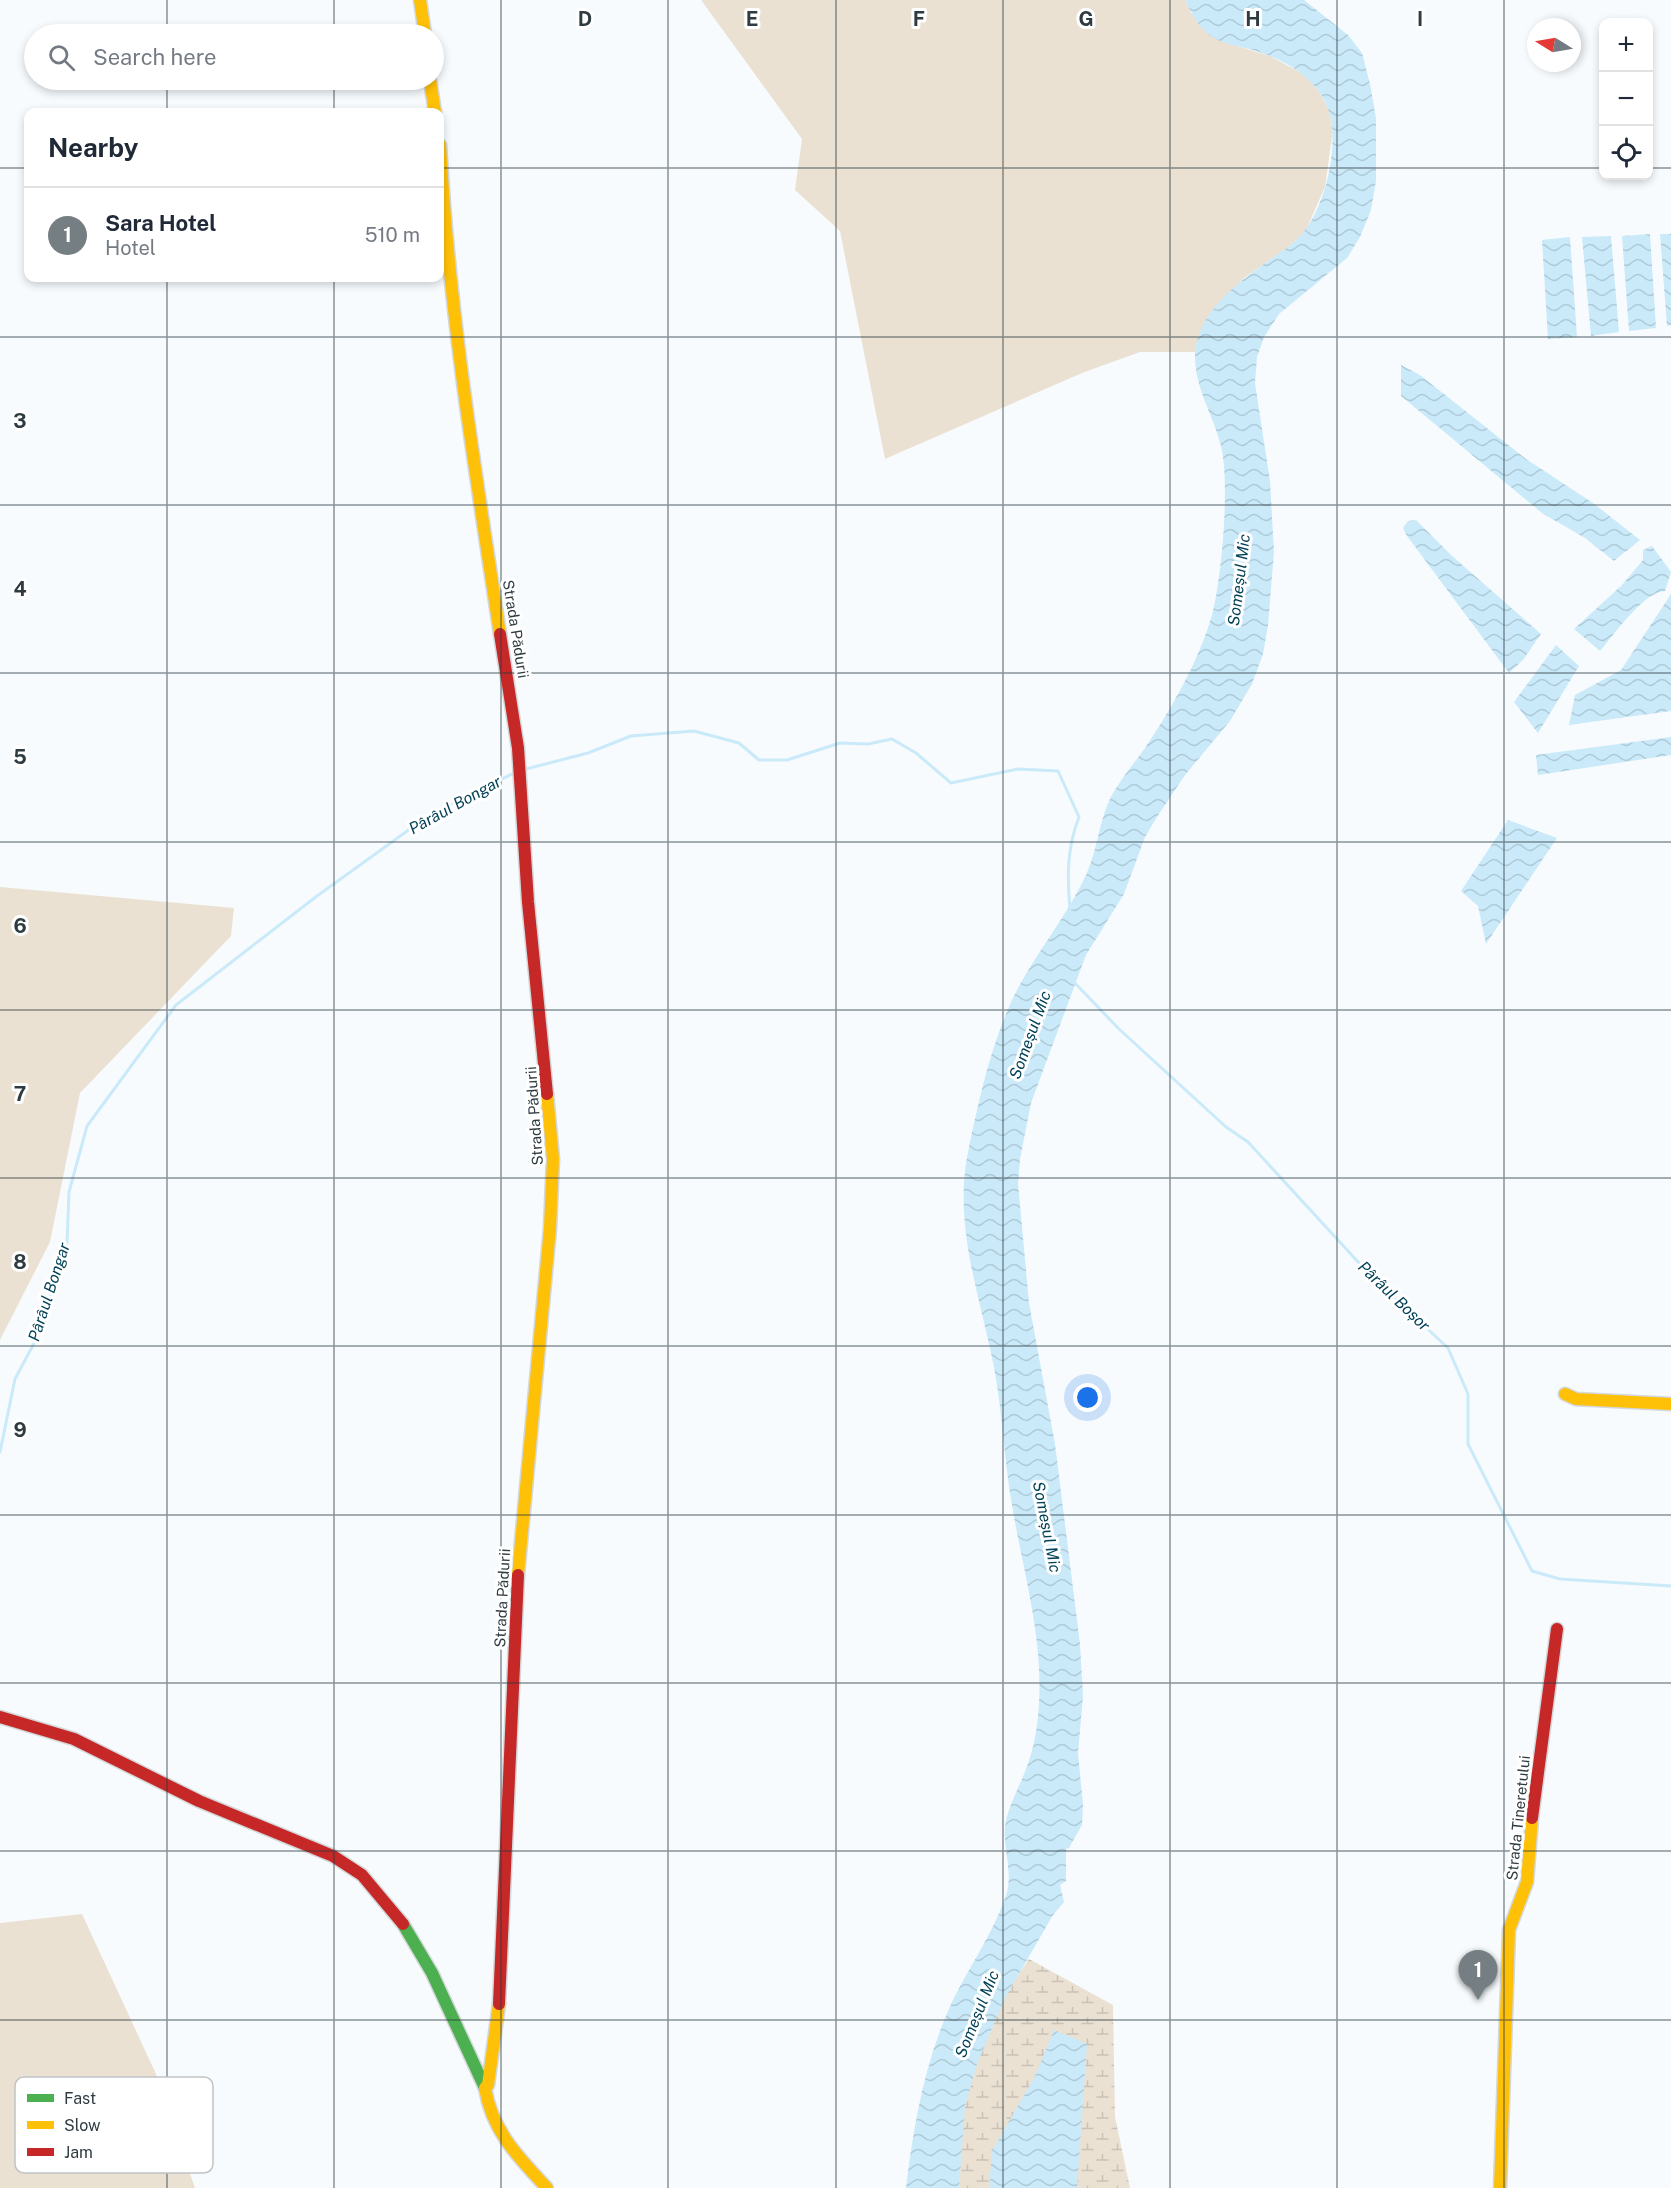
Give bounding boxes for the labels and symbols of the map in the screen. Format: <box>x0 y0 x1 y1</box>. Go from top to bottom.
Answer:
text: D <box>578 7 592 31</box>
text: E <box>746 7 758 31</box>
text: F <box>913 7 925 31</box>
text: G <box>1078 7 1094 31</box>
text: H <box>1245 7 1261 31</box>
text: I <box>1417 7 1423 31</box>
north arrow <box>1527 18 1581 72</box>
text: 3 <box>13 409 27 433</box>
water label: Someșul Mic <box>1224 533 1254 627</box>
text: 4 <box>13 577 27 601</box>
street label: Strada Pădurii <box>500 579 532 679</box>
text: 5 <box>13 745 27 769</box>
water label: Pârâul Bongar <box>406 771 505 838</box>
text: 6 <box>13 914 27 938</box>
water label: Someșul Mic <box>1005 988 1055 1082</box>
street label: Strada Pădurii <box>522 1066 546 1166</box>
text: 7 <box>14 1082 26 1106</box>
water label: Pârâul Bongar <box>24 1239 74 1344</box>
text: 8 <box>13 1250 27 1274</box>
water label: Pârâul Boșor <box>1354 1257 1434 1336</box>
your location <box>1073 1383 1102 1412</box>
text: 9 <box>13 1418 27 1442</box>
water label: Someșul Mic <box>1029 1480 1065 1574</box>
street label: Strada Pădurii <box>491 1548 513 1648</box>
street label: Strada Tineretului <box>1503 1755 1533 1881</box>
pin: 1 <box>1458 1950 1498 2000</box>
water label: Someșul Mic <box>951 1968 1003 2060</box>
legend <box>15 2077 213 2173</box>
text: Fast <box>64 2089 96 2108</box>
text: Slow <box>64 2116 101 2135</box>
text: Jam <box>64 2143 93 2162</box>

